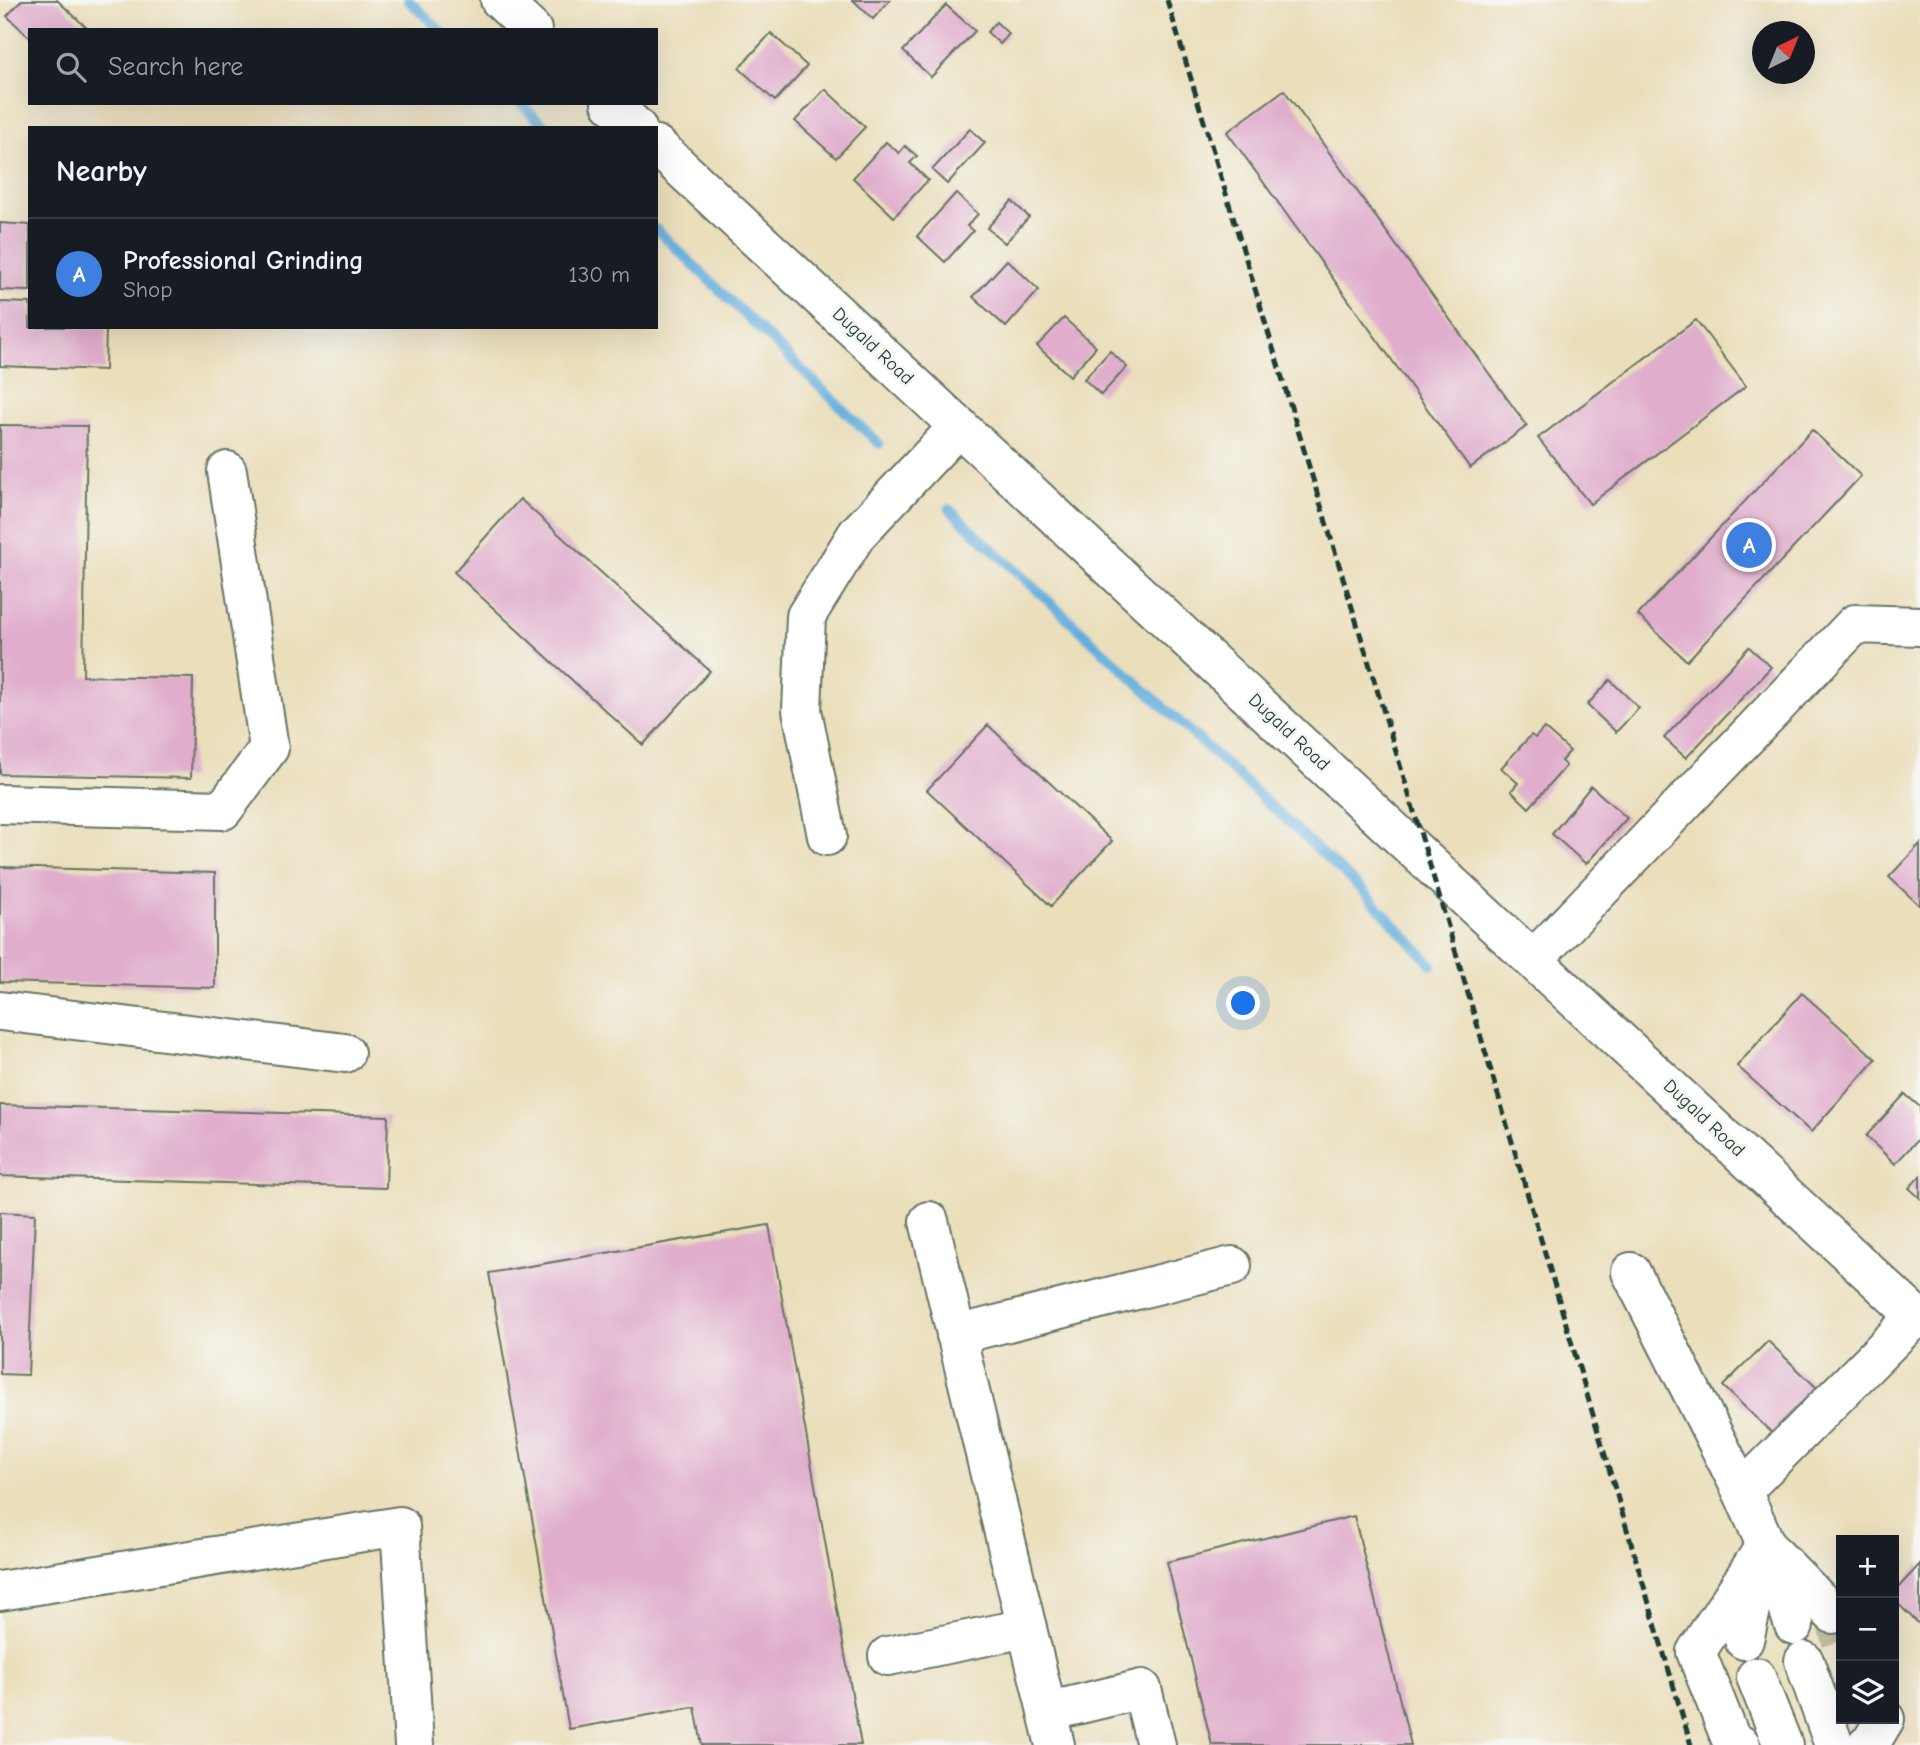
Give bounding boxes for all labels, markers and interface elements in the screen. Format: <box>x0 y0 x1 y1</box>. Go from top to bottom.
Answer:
north arrow <box>1752 21 1815 84</box>
search box <box>28 28 658 105</box>
icon: search <box>52 48 90 86</box>
text: Search here <box>108 52 243 82</box>
text: Nearby <box>56 154 147 189</box>
text: Professional Grinding <box>123 246 364 276</box>
text: A <box>73 261 85 288</box>
text: 130 m <box>569 261 630 288</box>
text: Shop <box>123 276 172 303</box>
street label: Dugald Road <box>828 303 918 389</box>
pin: A <box>1726 519 1772 571</box>
street label: Dugald Road <box>1244 689 1334 775</box>
your location <box>1226 986 1260 1020</box>
street label: Dugald Road <box>1659 1075 1749 1161</box>
map controls <box>1836 1535 1899 1724</box>
button: + <box>1836 1535 1899 1598</box>
button: − <box>1836 1598 1899 1661</box>
button: layers <box>1836 1661 1899 1724</box>

